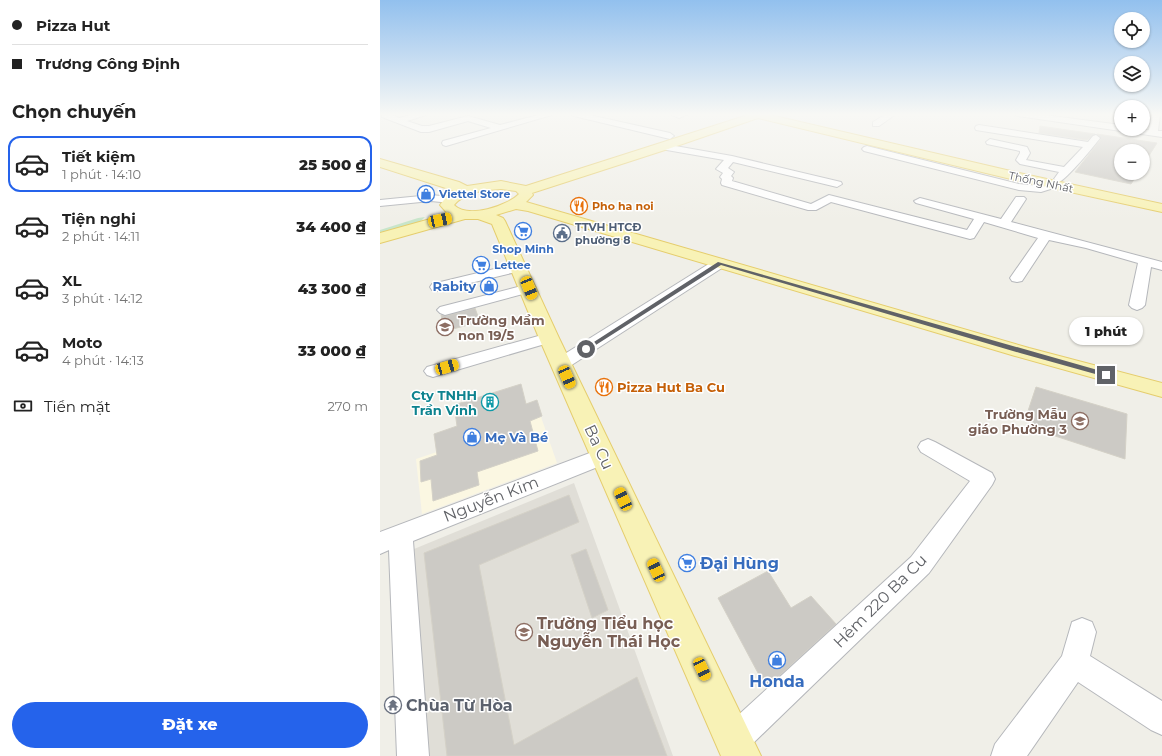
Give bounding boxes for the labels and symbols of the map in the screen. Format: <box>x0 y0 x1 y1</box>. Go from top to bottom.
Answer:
street label: Thống Nhất <box>1007 168 1075 196</box>
shop icon: Viettel Store <box>416 184 436 204</box>
place label: Viettel Store <box>438 187 510 201</box>
restaurant icon: Pho ha noi <box>569 196 589 216</box>
place label: Pho ha noi <box>592 199 654 213</box>
car <box>427 212 453 228</box>
place label: TTVH HTCĐ phường 8 <box>575 220 641 247</box>
supermarket icon: Shop Minh <box>513 221 533 241</box>
public building icon: TTVH HTCĐ phường 8 <box>552 223 572 243</box>
place label: Shop Minh <box>492 242 554 256</box>
supermarket icon: Lettee <box>471 255 491 275</box>
place label: Lettee <box>494 258 531 272</box>
car <box>519 275 539 301</box>
shop icon: Rabity <box>479 276 499 296</box>
place label: Rabity <box>432 278 476 294</box>
place label: Trường Mầm non 19/5 <box>458 312 545 343</box>
school or university icon: Trường Mầm non 19/5 <box>435 317 455 337</box>
callout: 1 phút <box>1069 317 1143 345</box>
route start <box>577 340 595 358</box>
car <box>434 358 460 376</box>
car <box>557 364 577 390</box>
route end <box>1097 366 1115 384</box>
restaurant icon: Pizza Hut Ba Cu <box>594 377 614 397</box>
place label: Pizza Hut Ba Cu <box>617 379 725 395</box>
place label: Cty TNHH Trần Vinh <box>411 387 477 418</box>
building icon: Cty TNHH Trần Vinh <box>480 392 500 412</box>
place label: Trường Mẫu giáo Phường 3 <box>968 406 1067 437</box>
school or university icon: Trường Mẫu giáo Phường 3 <box>1070 411 1090 431</box>
street label: Ba Cu <box>580 421 618 473</box>
shop icon: Mẹ Và Bé <box>462 427 482 447</box>
place label: Mẹ Và Bé <box>485 429 548 445</box>
street label: Nguyễn Kim <box>441 472 541 526</box>
car <box>612 486 634 512</box>
street label: Hẻm 220 Ba Cu <box>829 550 931 652</box>
supermarket icon: Đại Hùng <box>677 553 697 573</box>
place label: Đại Hùng <box>700 554 779 573</box>
car <box>645 557 667 583</box>
place label: Trường Tiểu học Nguyễn Thái Học <box>537 614 681 651</box>
school or university icon: Trường Tiểu học Nguyễn Thái Học <box>514 622 534 642</box>
shop icon: Honda <box>767 650 787 670</box>
car <box>691 656 713 682</box>
place label: Honda <box>749 672 805 691</box>
temple icon: Chùa Từ Hòa <box>383 695 403 715</box>
place label: Chùa Từ Hòa <box>406 696 513 715</box>

